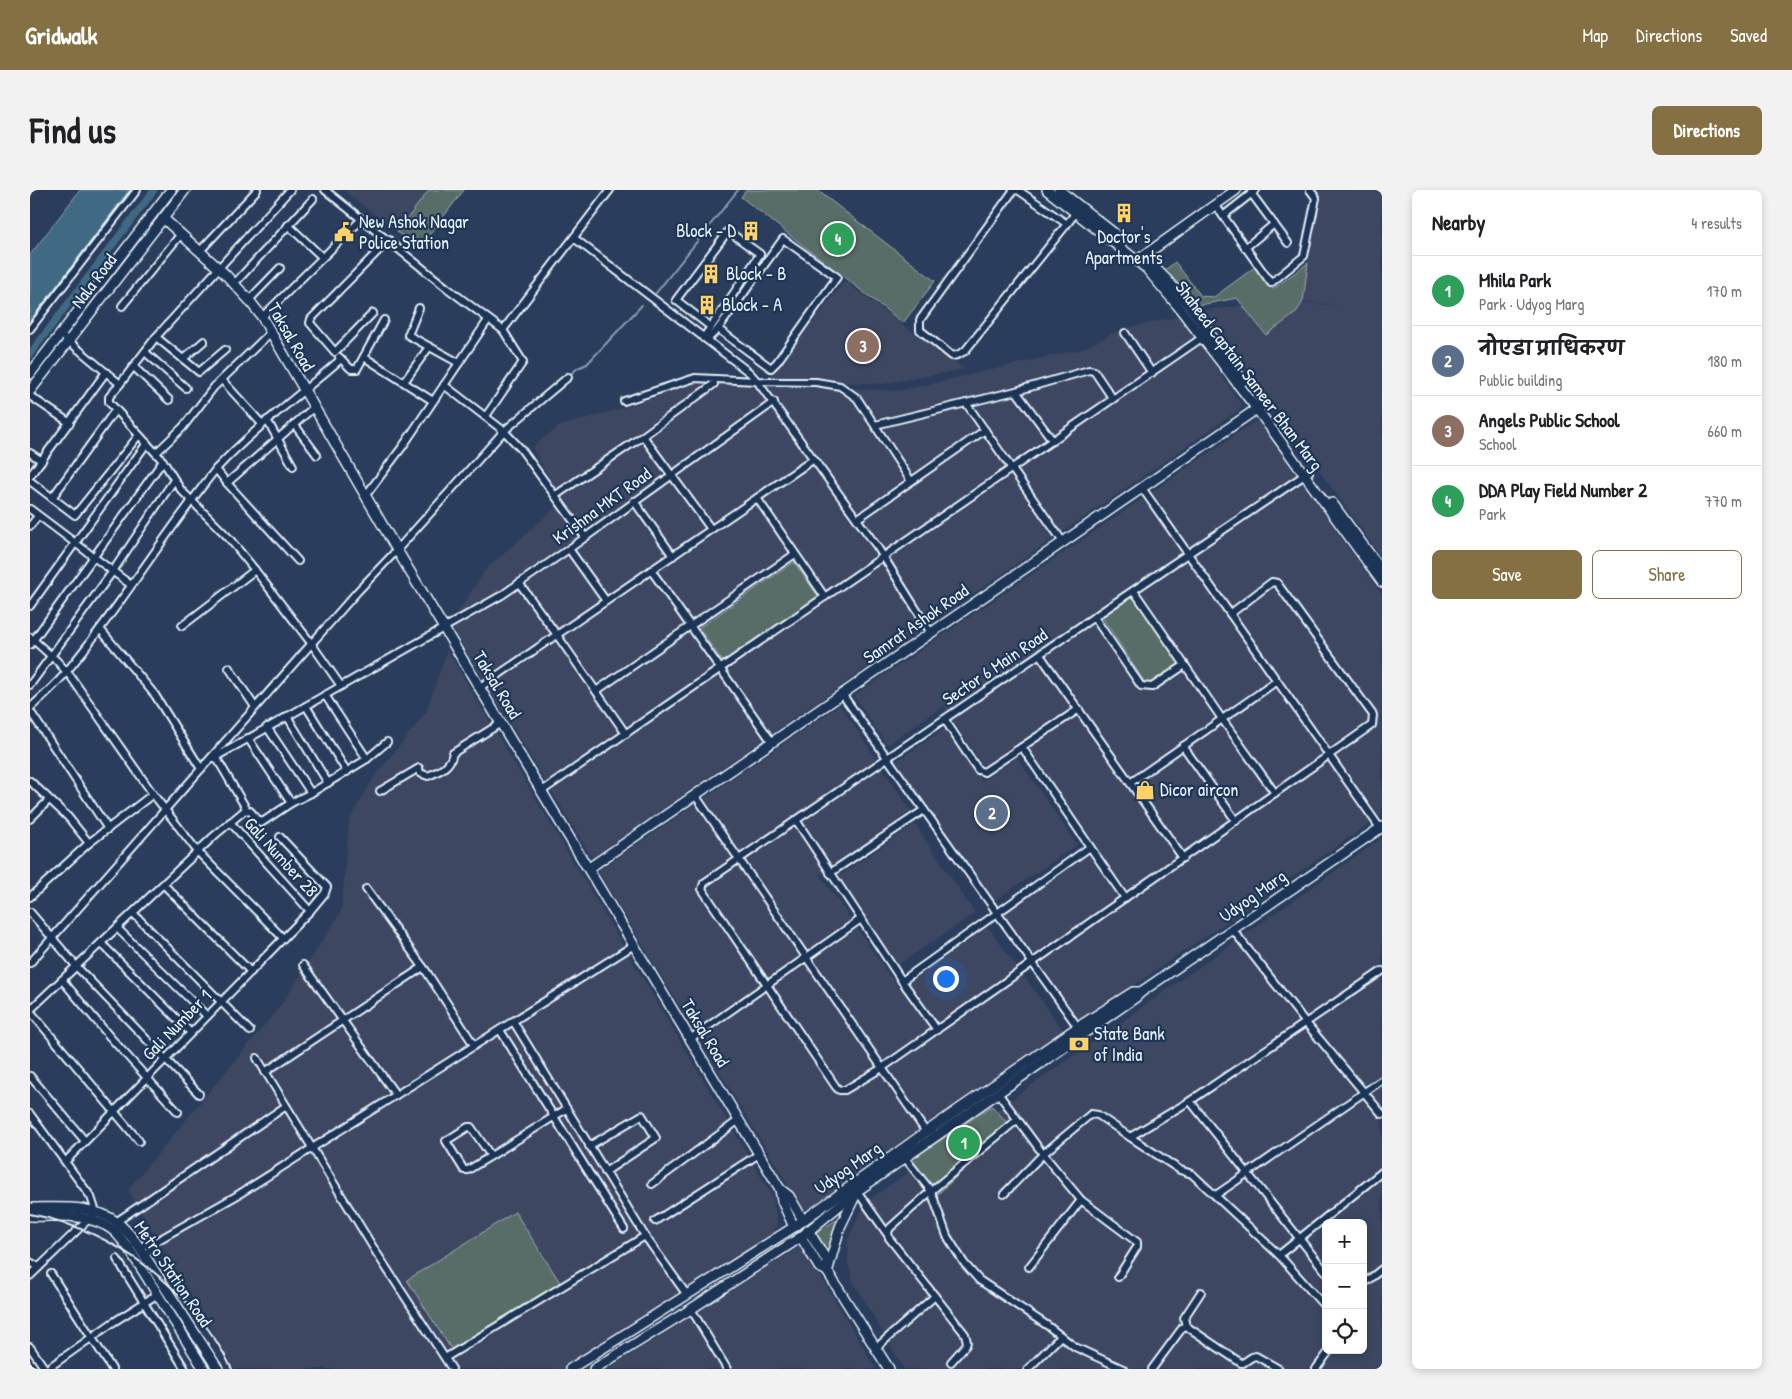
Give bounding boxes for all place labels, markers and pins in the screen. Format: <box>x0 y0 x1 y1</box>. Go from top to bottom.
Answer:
building icon: Doctor's Apartments <box>1113 202 1135 224</box>
place label: New Ashok Nagar Police Station <box>359 209 469 255</box>
place label: Block - D <box>676 218 736 243</box>
building icon: Block - D <box>740 220 762 242</box>
pin: 4 <box>822 220 854 258</box>
public building icon: New Ashok Nagar Police Station <box>333 221 355 243</box>
place label: Doctor's Apartments <box>1085 224 1163 270</box>
place label: Block - B <box>726 261 786 286</box>
building icon: Block - B <box>700 263 722 285</box>
place label: Block - A <box>722 292 782 317</box>
building icon: Block - A <box>696 294 718 316</box>
pin: 3 <box>847 327 879 365</box>
place label: Dicor aircon <box>1160 777 1238 802</box>
shop icon: Dicor aircon <box>1134 779 1156 801</box>
pin: 2 <box>976 794 1008 832</box>
place label: State Bank of India <box>1094 1021 1165 1067</box>
bank icon: State Bank of India <box>1068 1033 1090 1055</box>
pin: 1 <box>948 1124 980 1162</box>

